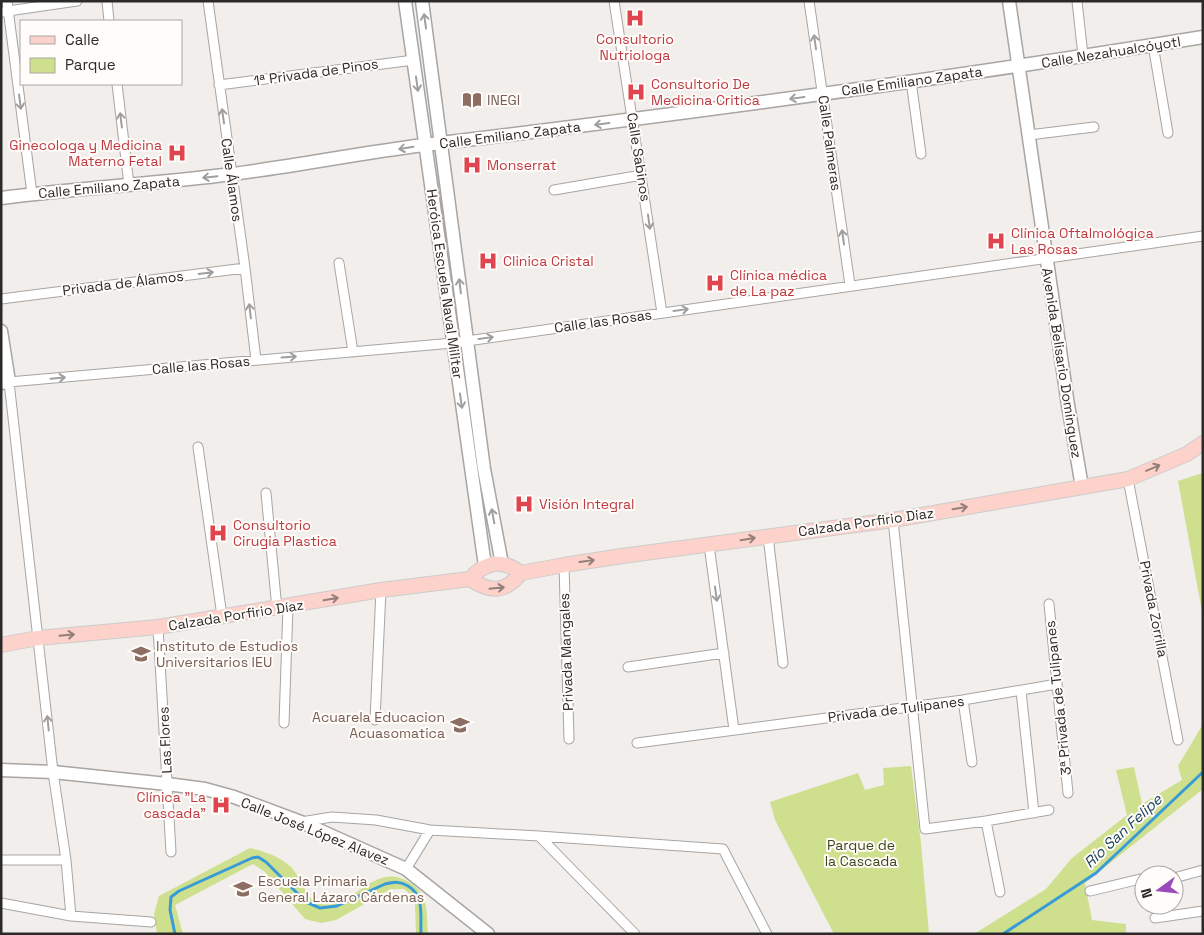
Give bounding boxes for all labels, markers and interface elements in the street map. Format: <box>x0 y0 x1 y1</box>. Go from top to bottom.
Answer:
hospital icon: Consultorio Nutriologa <box>624 7 646 29</box>
one-way arrow <box>420 13 430 29</box>
legend <box>20 20 182 85</box>
text: Calle <box>65 30 100 49</box>
place label: Consultorio Nutriologa <box>596 30 674 64</box>
street label: Calle Nezahualcóyotl <box>1040 32 1182 72</box>
one-way arrow <box>810 34 820 50</box>
street label: 1ª Privada de Pinos <box>253 54 379 90</box>
text: Parque <box>65 55 116 74</box>
street label: Calle Emiliano Zapata <box>840 62 984 100</box>
place label: Consultorio De Medicina Critica <box>651 75 760 109</box>
one-way arrow <box>412 76 422 92</box>
hospital icon: Consultorio De Medicina Critica <box>625 81 647 103</box>
library icon: INEGI <box>461 89 483 111</box>
place label: INEGI <box>487 91 520 109</box>
one-way arrow <box>15 93 25 109</box>
one-way arrow <box>790 93 806 103</box>
street label: Calle Palmeras <box>814 94 846 192</box>
one-way arrow <box>218 108 228 124</box>
street label: Calle Sabinos <box>623 111 655 203</box>
one-way arrow <box>116 112 126 128</box>
street label: Calle Emiliano Zapata <box>438 117 582 153</box>
one-way arrow <box>594 119 610 129</box>
place label: Ginecologa y Medicina Materno Fetal <box>9 136 162 170</box>
street label: Calle Álamos <box>217 137 247 223</box>
hospital icon: Ginecologa y Medicina Materno Fetal <box>166 142 188 164</box>
one-way arrow <box>398 143 414 153</box>
hospital icon: Monserrat <box>461 154 483 176</box>
place label: Monserrat <box>487 156 556 174</box>
street label: Calle Emiliano Zapata <box>37 172 181 202</box>
one-way arrow <box>203 172 219 182</box>
street label: Heróica Escuela Naval Militar <box>423 188 467 380</box>
one-way arrow <box>644 214 654 230</box>
place label: Clínica Oftalmológica Las Rosas <box>1011 224 1154 258</box>
one-way arrow <box>838 229 848 245</box>
hospital icon: Clínica Oftalmológica Las Rosas <box>985 230 1007 252</box>
hospital icon: Clinica Cristal <box>477 250 499 272</box>
place label: Clinica Cristal <box>503 252 594 270</box>
place label: Clínica médica de La paz <box>730 266 827 300</box>
street label: Privada de Álamos <box>61 267 185 299</box>
street label: Avenida Belisario Domínguez <box>1038 267 1086 459</box>
one-way arrow <box>197 268 213 278</box>
hospital icon: Clínica médica de La paz <box>704 272 726 294</box>
one-way arrow <box>455 278 465 294</box>
one-way arrow <box>245 304 255 320</box>
street label: Calle las Rosas <box>553 305 653 337</box>
one-way arrow <box>673 305 689 315</box>
one-way arrow <box>477 332 493 342</box>
street label: Calle las Rosas <box>151 352 251 378</box>
one-way arrow <box>281 353 297 362</box>
one-way arrow <box>49 373 65 382</box>
one-way arrow <box>457 393 467 409</box>
one-way arrow <box>1145 463 1160 472</box>
hospital icon: Visión Integral <box>513 493 535 515</box>
place label: Visión Integral <box>539 495 635 513</box>
one-way arrow <box>952 502 968 512</box>
street label: Calzada Porfirio Díaz <box>797 504 935 540</box>
one-way arrow <box>487 509 497 525</box>
place label: Consultorio Cirugia Plastica <box>233 516 337 550</box>
hospital icon: Consultorio Cirugia Plastica <box>207 522 229 544</box>
one-way arrow <box>739 534 755 544</box>
one-way arrow <box>578 556 594 566</box>
street label: Privada Zorrilla <box>1136 559 1172 659</box>
one-way arrow <box>489 583 505 593</box>
one-way arrow <box>711 585 721 601</box>
street label: Privada Mangales <box>555 593 577 711</box>
one-way arrow <box>323 594 339 603</box>
street label: Calzada Porfirio Díaz <box>167 595 305 635</box>
street label: 3ª Privada de Tulipanes <box>1041 620 1075 776</box>
one-way arrow <box>58 631 74 640</box>
place label: Instituto de Estudios Universitarios IEU <box>156 637 298 671</box>
school or university icon: Instituto de Estudios Universitarios IEU <box>130 643 152 665</box>
street label: Privada de Tulipanes <box>827 692 965 726</box>
street label: Las Flores <box>154 706 176 774</box>
place label: Acuarela Educacion Acuasomatica <box>312 708 445 742</box>
school or university icon: Acuarela Educacion Acuasomatica <box>449 714 471 736</box>
one-way arrow <box>43 716 53 732</box>
place label: Clínica "La cascada" <box>136 788 206 822</box>
water label: Río San Felipe <box>1080 789 1166 872</box>
street label: Calle José López Alavez <box>238 793 392 869</box>
hospital icon: Clínica "La cascada" <box>210 794 232 816</box>
park label: Parque de la Cascada <box>825 836 897 870</box>
north arrow <box>1134 865 1184 915</box>
place label: Escuela Primaria General Lázaro Cárdenas <box>258 872 424 906</box>
school or university icon: Escuela Primaria General Lázaro Cárdenas <box>232 878 254 900</box>
text: N <box>1137 886 1156 900</box>

